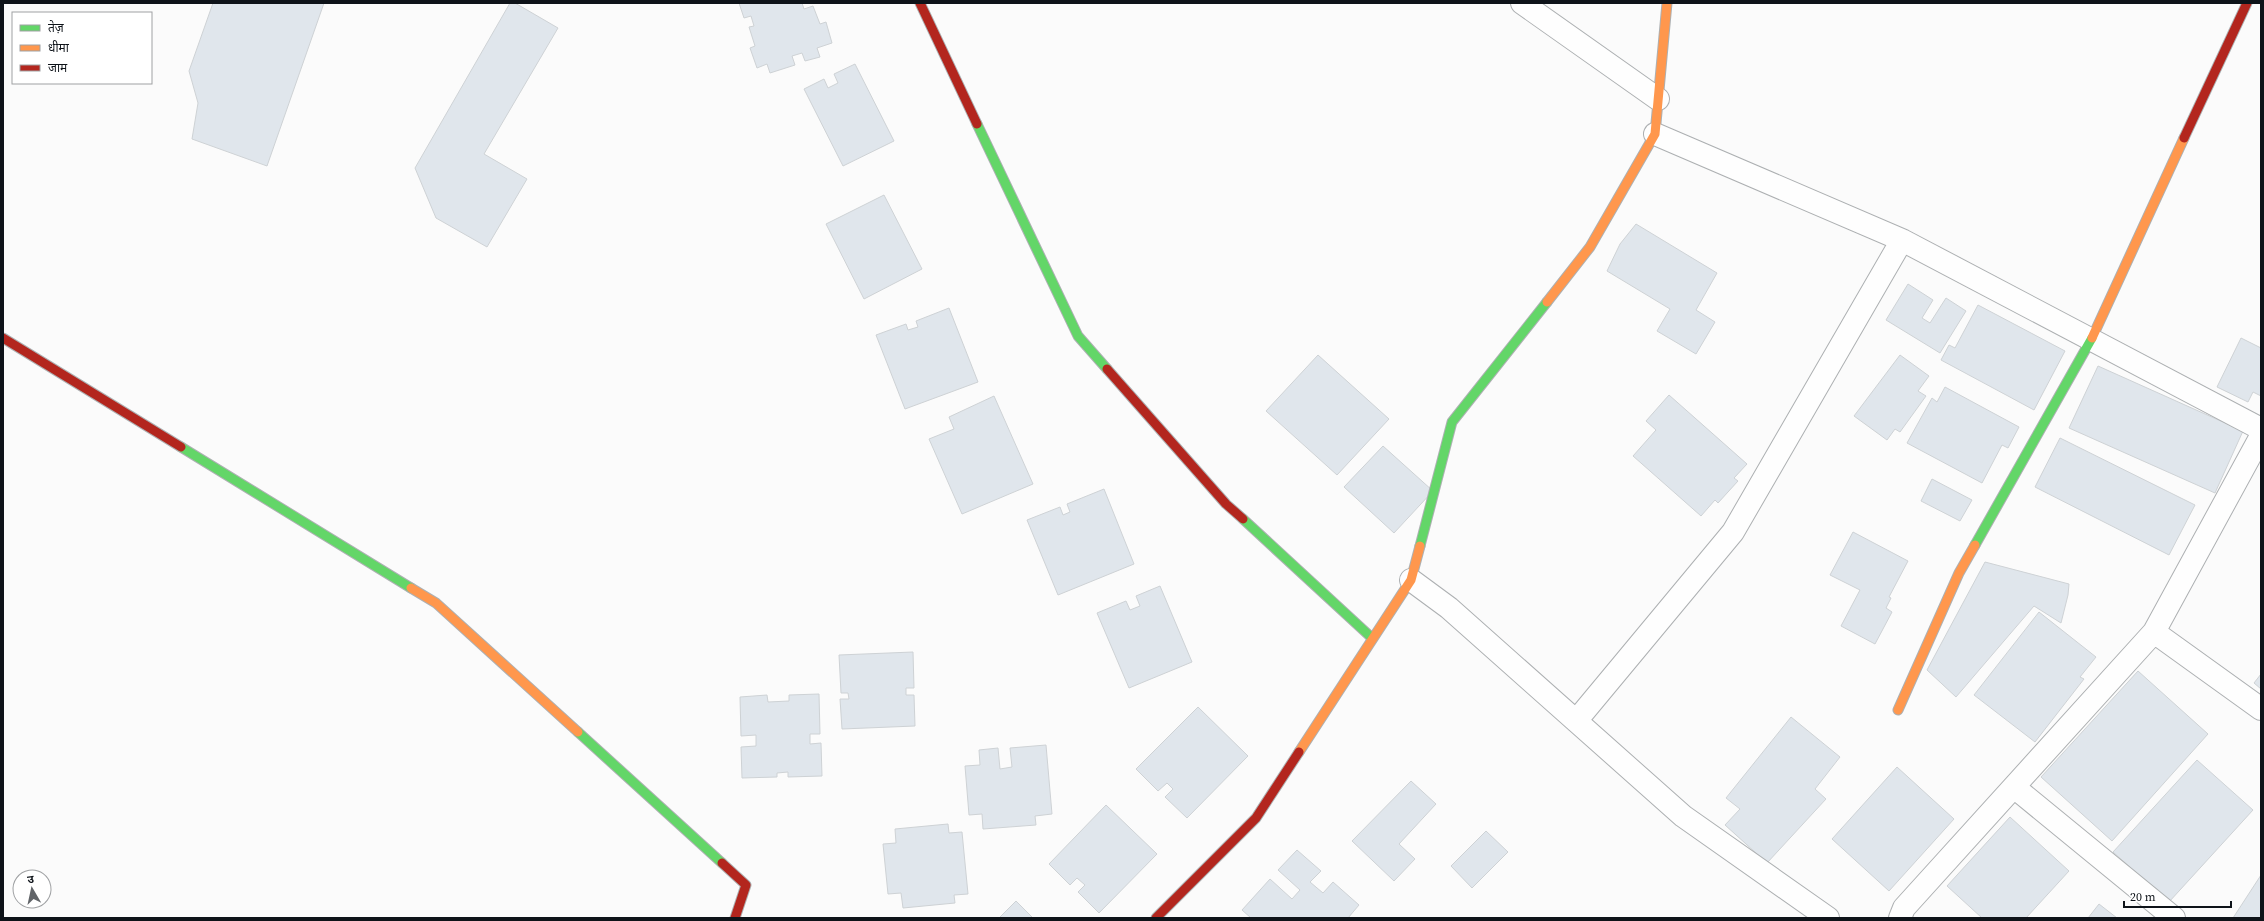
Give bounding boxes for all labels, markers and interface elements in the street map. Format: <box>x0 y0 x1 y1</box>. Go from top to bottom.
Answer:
legend <box>12 12 152 84</box>
text: तेज़ <box>48 20 65 36</box>
text: धीमा <box>48 40 70 56</box>
text: जाम <box>48 60 68 76</box>
north arrow <box>12 869 52 909</box>
text: उ <box>26 872 35 888</box>
scale bar <box>2124 883 2231 909</box>
text: 20 m <box>2130 889 2156 905</box>

